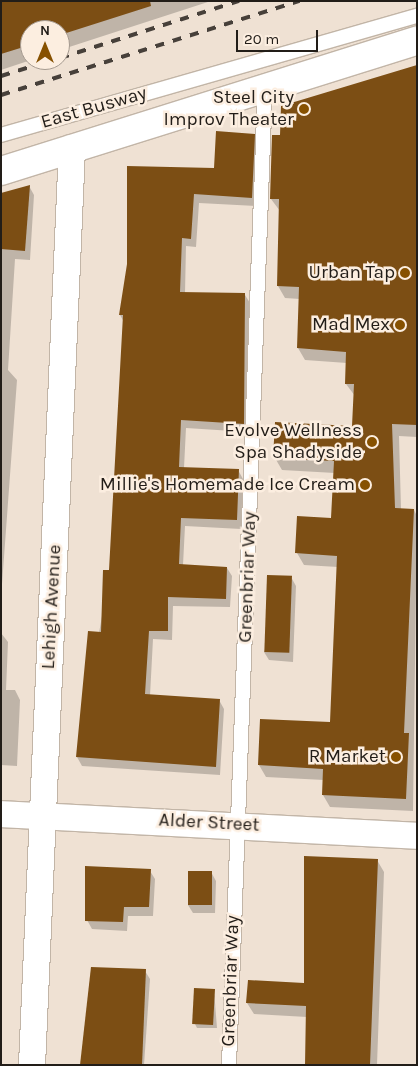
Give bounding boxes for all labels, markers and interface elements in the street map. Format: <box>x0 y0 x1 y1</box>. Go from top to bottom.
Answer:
north arrow <box>20 20 70 70</box>
scale bar <box>238 20 320 52</box>
text: N <box>40 22 50 39</box>
text: 20 m <box>244 30 279 48</box>
street label: East Busway <box>38 82 150 134</box>
place label: Steel City Improv Theater <box>164 87 294 131</box>
marker: Steel City Improv Theater <box>298 103 310 115</box>
place label: Urban Tap <box>309 262 395 284</box>
marker: Urban Tap <box>399 267 411 279</box>
place label: Mad Mex <box>312 314 390 336</box>
marker: Mad Mex <box>394 319 406 331</box>
place label: Evolve Wellness Spa Shadyside <box>224 420 362 464</box>
marker: Evolve Wellness Spa Shadyside <box>366 436 378 448</box>
place label: Millie's Homemade Ice Cream <box>100 474 355 496</box>
marker: Millie's Homemade Ice Cream <box>359 479 371 491</box>
street label: Greenbriar Way <box>234 511 262 643</box>
street label: Lehigh Avenue <box>37 544 67 670</box>
place label: R Market <box>309 746 386 768</box>
marker: R Market <box>390 751 402 763</box>
street label: Alder Street <box>158 809 260 837</box>
street label: Greenbriar Way <box>217 915 245 1047</box>

